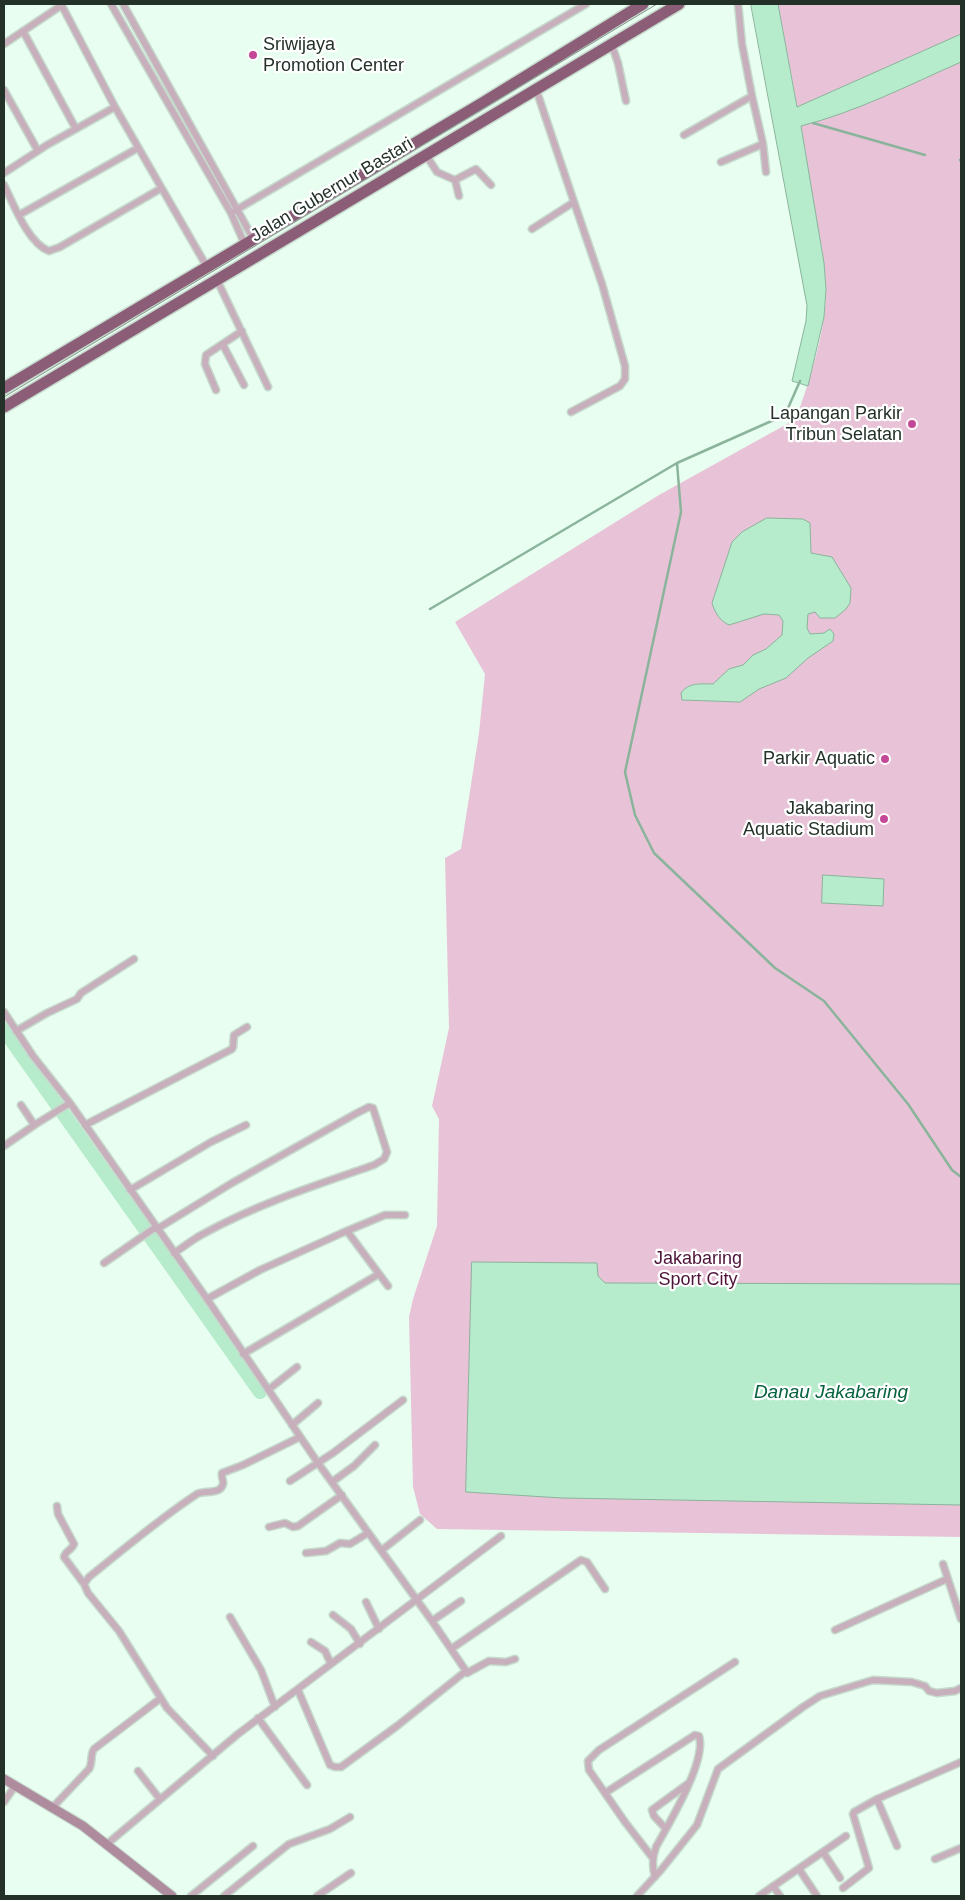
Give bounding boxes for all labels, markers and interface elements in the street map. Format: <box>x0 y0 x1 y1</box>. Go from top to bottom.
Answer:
place label: Sriwijaya Promotion Center <box>263 34 404 76</box>
marker: Sriwijaya Promotion Center <box>247 49 259 61</box>
street label: Jalan Gubernur Bastari <box>247 133 417 247</box>
place label: Lapangan Parkir Tribun Selatan <box>770 403 902 446</box>
marker: Lapangan Parkir Tribun Selatan <box>906 418 918 430</box>
place label: Parkir Aquatic <box>763 748 875 770</box>
marker: Parkir Aquatic <box>879 753 891 765</box>
place label: Jakabaring Aquatic Stadium <box>743 798 874 841</box>
marker: Jakabaring Aquatic Stadium <box>878 813 890 825</box>
park label: Jakabaring Sport City <box>654 1248 742 1290</box>
water label: Danau Jakabaring <box>754 1382 908 1404</box>

